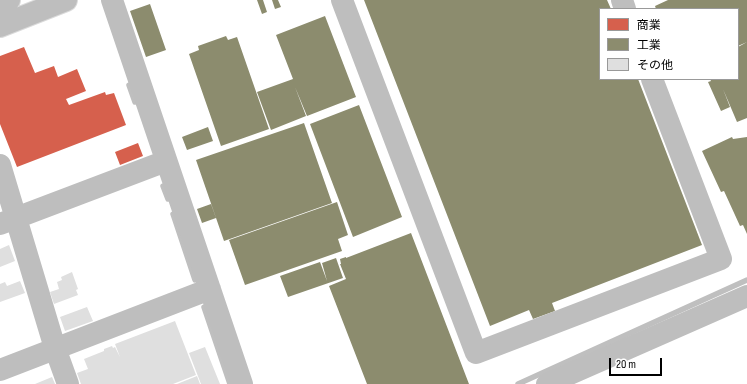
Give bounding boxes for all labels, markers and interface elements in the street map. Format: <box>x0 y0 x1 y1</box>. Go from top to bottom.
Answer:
legend <box>599 8 739 80</box>
text: 商業 <box>637 18 661 33</box>
text: 工業 <box>637 38 661 53</box>
text: その他 <box>637 58 673 73</box>
scale bar <box>611 350 664 376</box>
text: 20 m <box>616 357 636 372</box>

